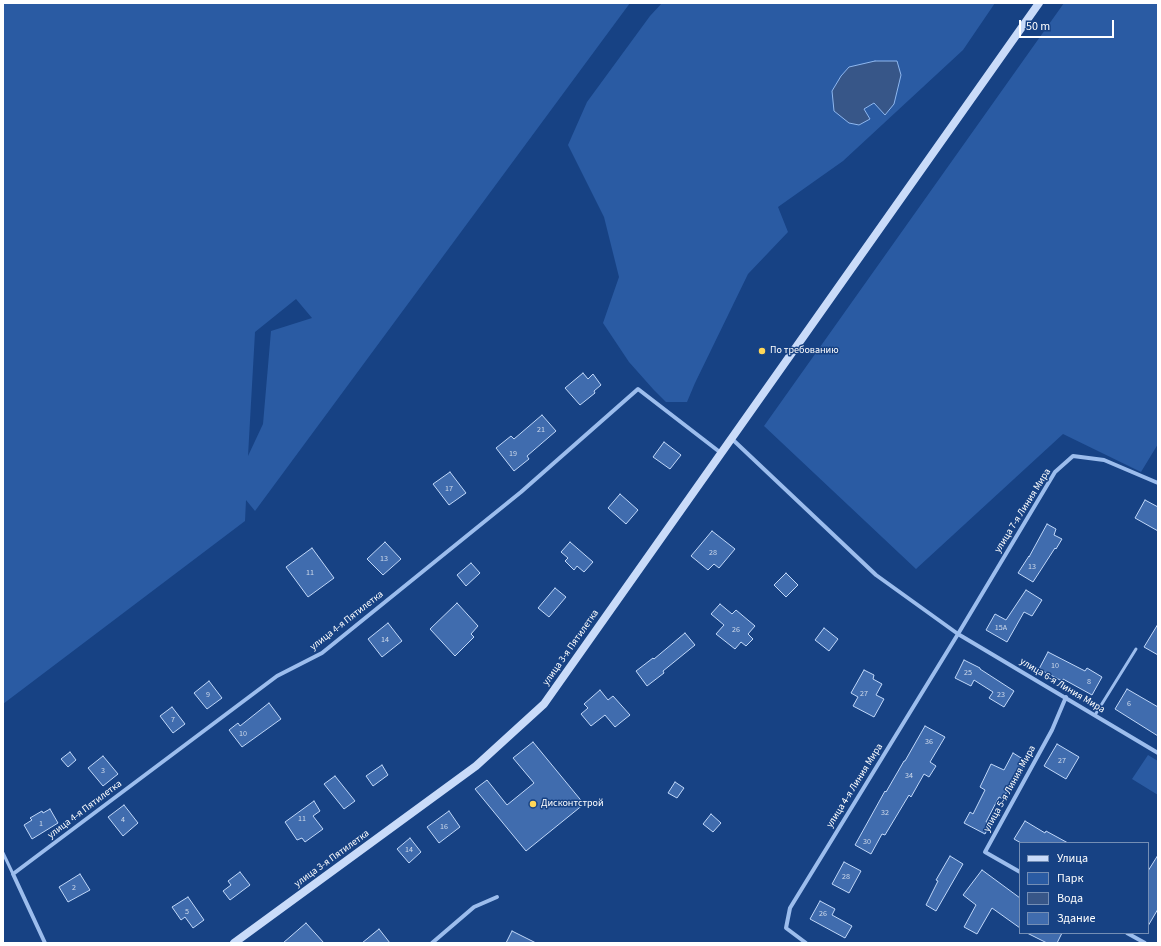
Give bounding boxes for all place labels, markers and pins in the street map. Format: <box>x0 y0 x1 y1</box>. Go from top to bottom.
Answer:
place label: По требованию <box>770 345 839 357</box>
marker: По требованию <box>757 346 767 356</box>
place label: Дисконтстрой <box>541 798 604 810</box>
marker: Дисконтстрой <box>528 799 538 809</box>

